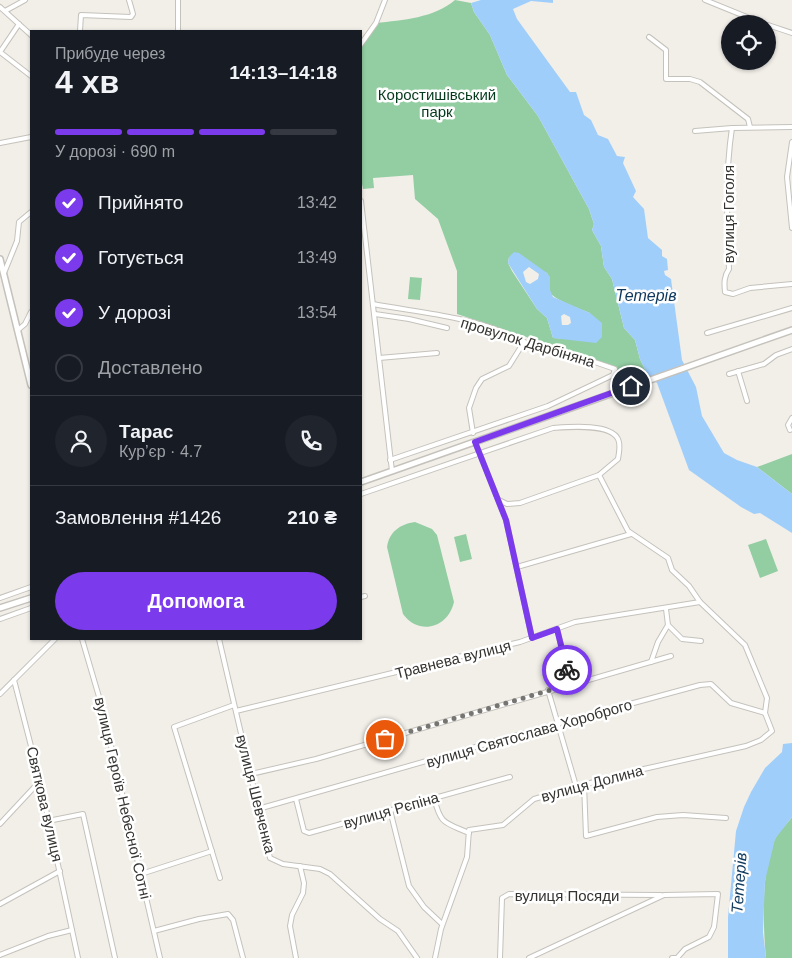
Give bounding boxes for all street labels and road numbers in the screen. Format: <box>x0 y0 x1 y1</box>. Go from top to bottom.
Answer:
street label: вулиця Гоголя <box>720 165 737 263</box>
street label: провулок Дарбіняна <box>459 313 598 371</box>
street label: Травнева вулиця <box>393 636 513 682</box>
street label: вулиця Героїв Небесної Сотні <box>91 695 155 901</box>
street label: вулиця Святослава Хороброго <box>424 695 634 771</box>
street label: вулиця Шевченка <box>233 733 279 856</box>
street label: Святкова вулиця <box>23 745 67 863</box>
street label: вулиця Долина <box>539 761 646 805</box>
street label: вулиця Рєпіна <box>341 788 441 832</box>
street label: вулиця Посяди <box>515 887 619 904</box>

